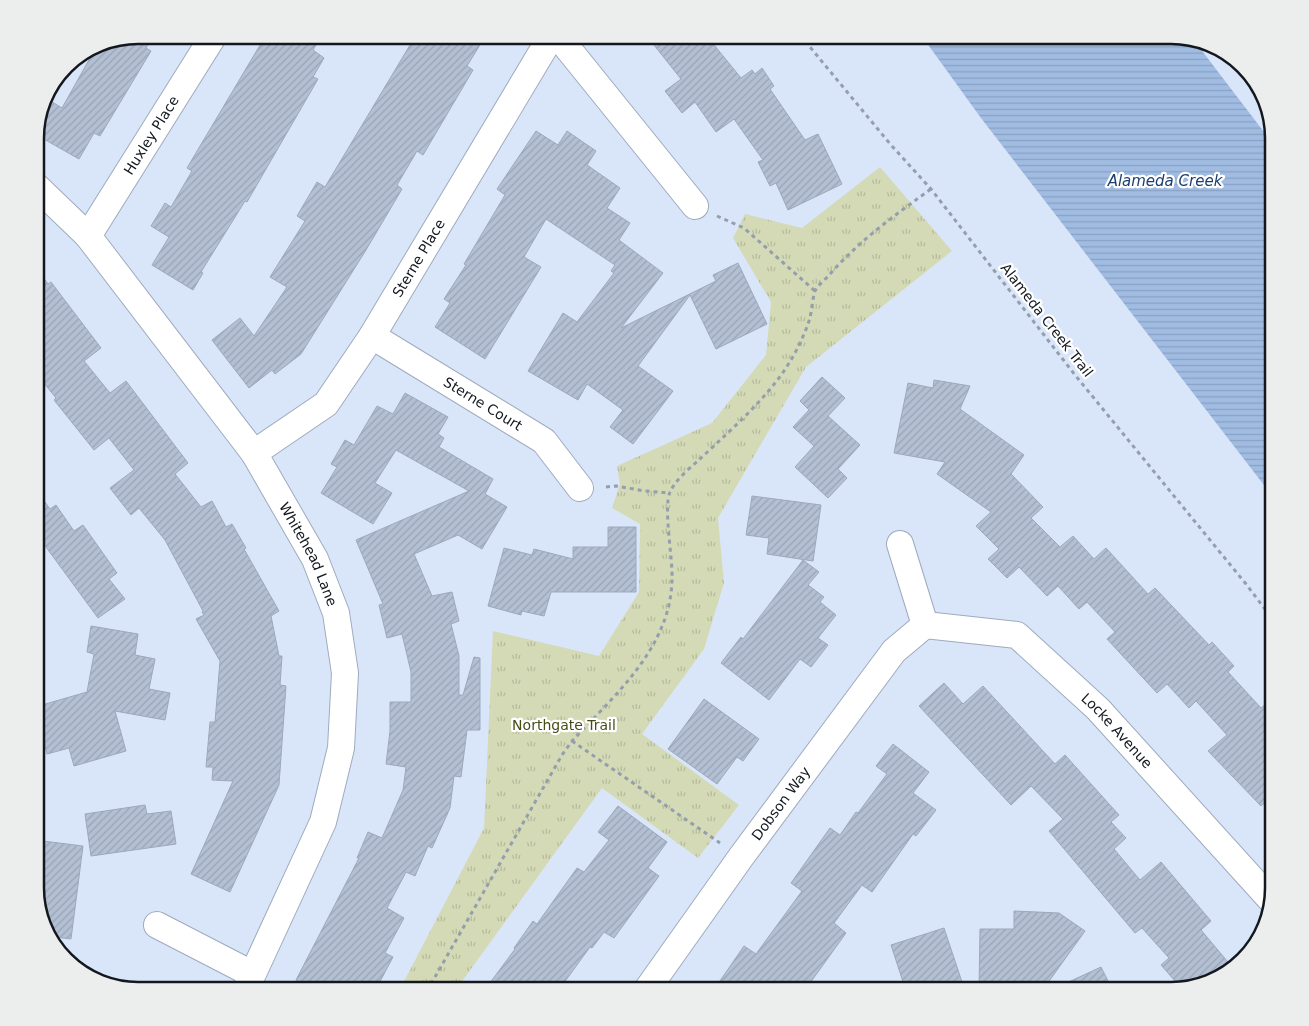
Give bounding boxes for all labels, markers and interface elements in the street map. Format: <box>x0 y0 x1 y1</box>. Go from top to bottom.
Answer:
street label: Huxley Place <box>120 93 182 178</box>
water label: Alameda Creek <box>1107 172 1224 190</box>
street label: Sterne Place <box>389 216 448 300</box>
street label: Alameda Creek Trail <box>998 260 1096 380</box>
street label: Sterne Court <box>441 374 526 434</box>
street label: Whitehead Lane <box>276 499 341 608</box>
street label: Locke Avenue <box>1078 690 1156 771</box>
park label: Northgate Trail <box>512 717 616 733</box>
street label: Dobson Way <box>748 764 813 843</box>

